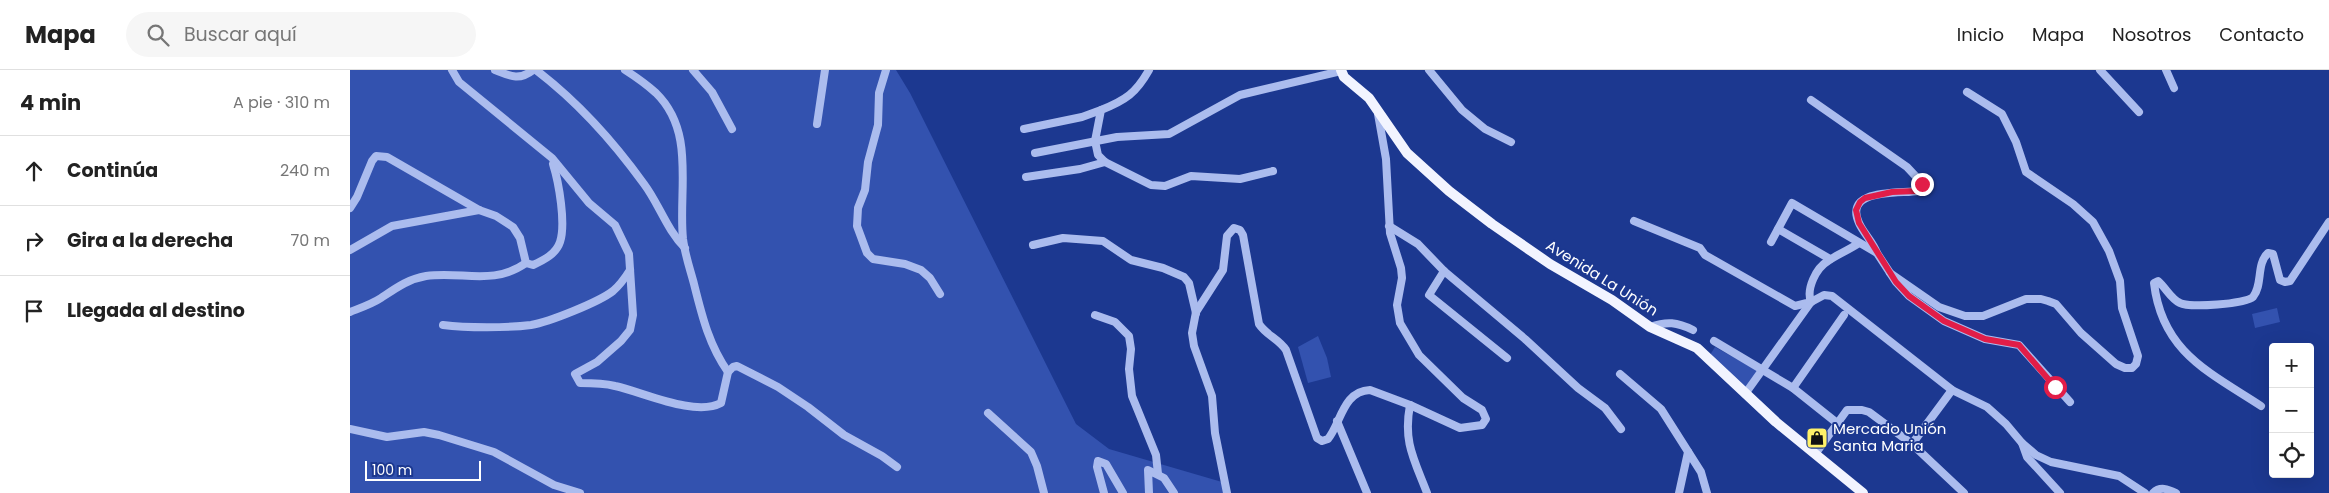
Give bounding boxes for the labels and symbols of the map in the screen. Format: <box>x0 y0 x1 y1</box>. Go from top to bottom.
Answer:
route end <box>1911 173 1934 196</box>
street label: Avenida La Unión <box>1542 235 1662 321</box>
route start <box>2044 376 2067 399</box>
place label: Mercado Unión Santa Maria <box>1833 418 1946 456</box>
shop icon: Mercado Unión Santa Maria <box>1805 426 1829 450</box>
scale bar <box>365 458 481 481</box>

